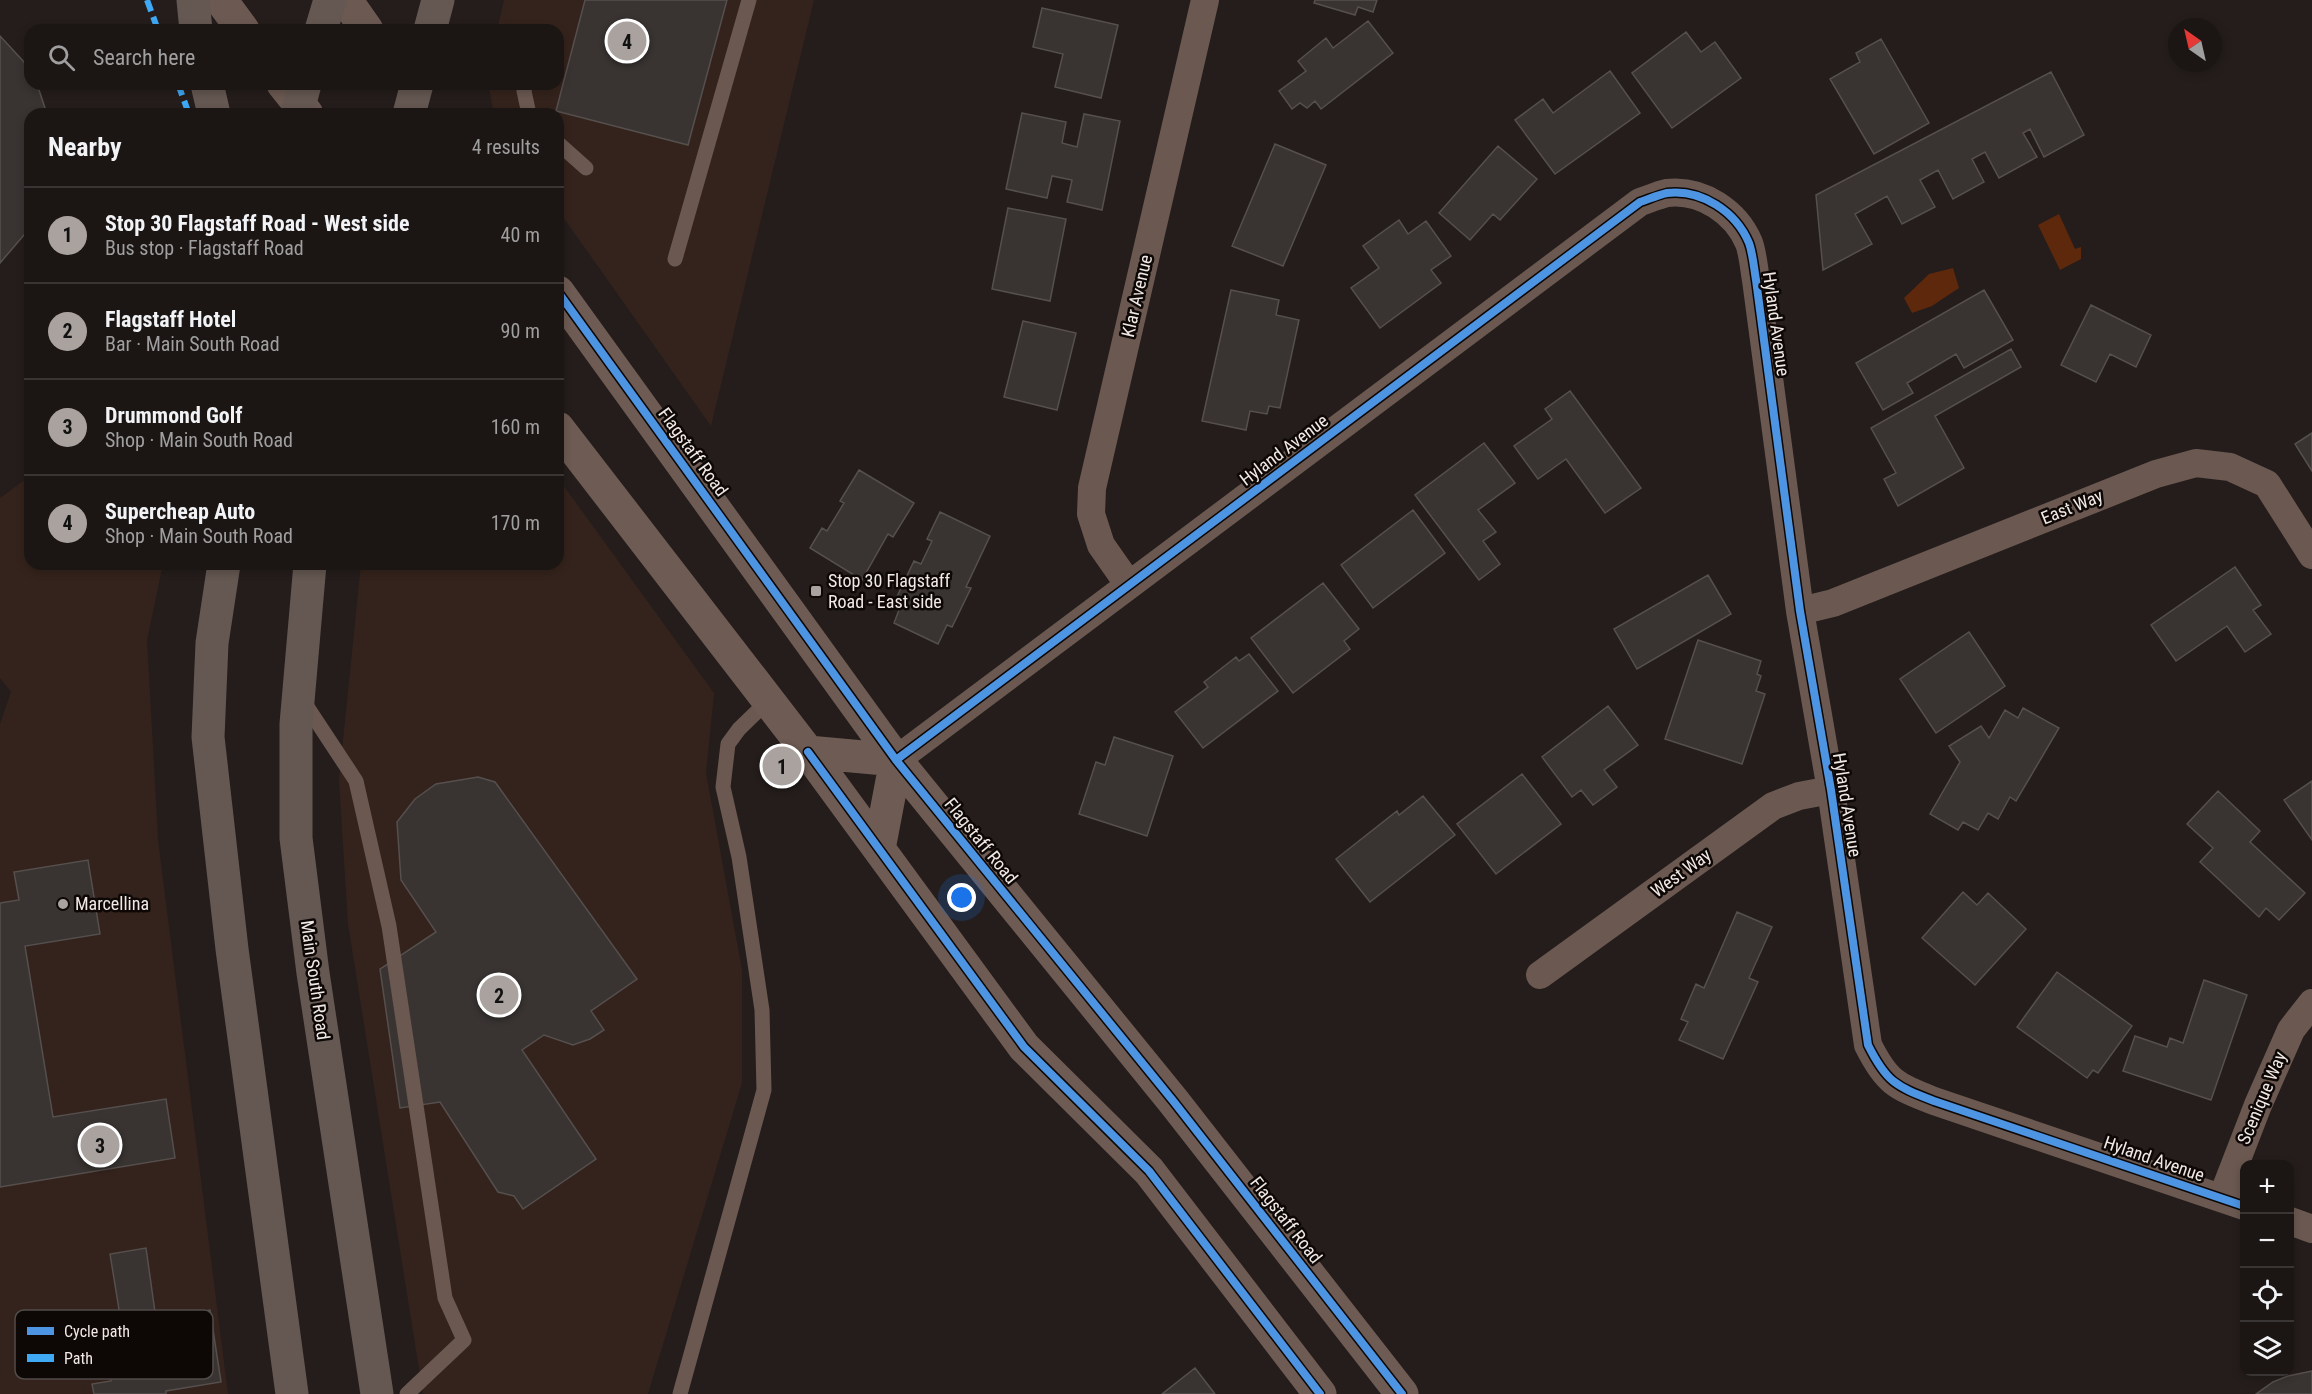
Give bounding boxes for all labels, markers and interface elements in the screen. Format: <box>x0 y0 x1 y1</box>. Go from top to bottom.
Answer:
pin: 4 <box>608 18 646 63</box>
north arrow <box>2168 18 2222 72</box>
search box <box>24 24 564 90</box>
icon: search <box>45 41 78 74</box>
text: Search here <box>93 45 195 70</box>
text: Nearby <box>48 132 122 162</box>
text: 4 results <box>472 135 540 159</box>
text: Stop 30 Flagstaff Road - West side <box>105 211 409 236</box>
text: 1 <box>62 223 73 247</box>
text: 40 m <box>501 223 540 247</box>
text: Bus stop · Flagstaff Road <box>105 236 304 260</box>
street label: Klar Avenue <box>1117 253 1156 339</box>
street label: Hyland Avenue <box>1759 270 1794 377</box>
text: Flagstaff Hotel <box>105 307 236 332</box>
text: 2 <box>62 319 73 343</box>
text: 90 m <box>501 319 540 343</box>
text: Bar · Main South Road <box>105 332 280 356</box>
text: Drummond Golf <box>105 403 243 428</box>
street label: Flagstaff Road <box>654 403 732 500</box>
street label: Hyland Avenue <box>1235 410 1332 490</box>
text: 3 <box>62 415 73 439</box>
text: 160 m <box>491 415 540 439</box>
text: Shop · Main South Road <box>105 428 293 452</box>
street label: East Way <box>2038 485 2106 528</box>
text: Supercheap Auto <box>105 499 255 524</box>
text: 4 <box>62 511 73 535</box>
text: 170 m <box>491 511 540 535</box>
text: Shop · Main South Road <box>105 524 293 548</box>
place label: Stop 30 Flagstaff Road - East side <box>828 570 951 612</box>
marker: Stop 30 Flagstaff Road - East side <box>809 584 823 598</box>
pin: 1 <box>762 744 802 789</box>
street label: Hyland Avenue <box>1829 751 1866 858</box>
street label: Flagstaff Road <box>940 794 1022 888</box>
street label: West Way <box>1647 844 1715 901</box>
your location <box>947 883 976 912</box>
place label: Marcellina <box>75 893 149 914</box>
marker: Marcellina <box>56 897 70 911</box>
street label: Main South Road <box>297 919 334 1041</box>
pin: 2 <box>480 972 518 1018</box>
street label: Scenique Way <box>2233 1048 2291 1147</box>
pin: 3 <box>80 1122 120 1168</box>
street label: Hyland Avenue <box>2101 1132 2207 1186</box>
map controls <box>2240 1160 2294 1376</box>
button: + <box>2240 1160 2294 1214</box>
street label: Flagstaff Road <box>1246 1172 1327 1267</box>
button: − <box>2240 1214 2294 1268</box>
button: locate <box>2240 1268 2294 1322</box>
legend <box>15 1310 213 1379</box>
text: Cycle path <box>64 1322 130 1341</box>
button: layers <box>2240 1322 2294 1376</box>
text: Path <box>64 1349 93 1368</box>

